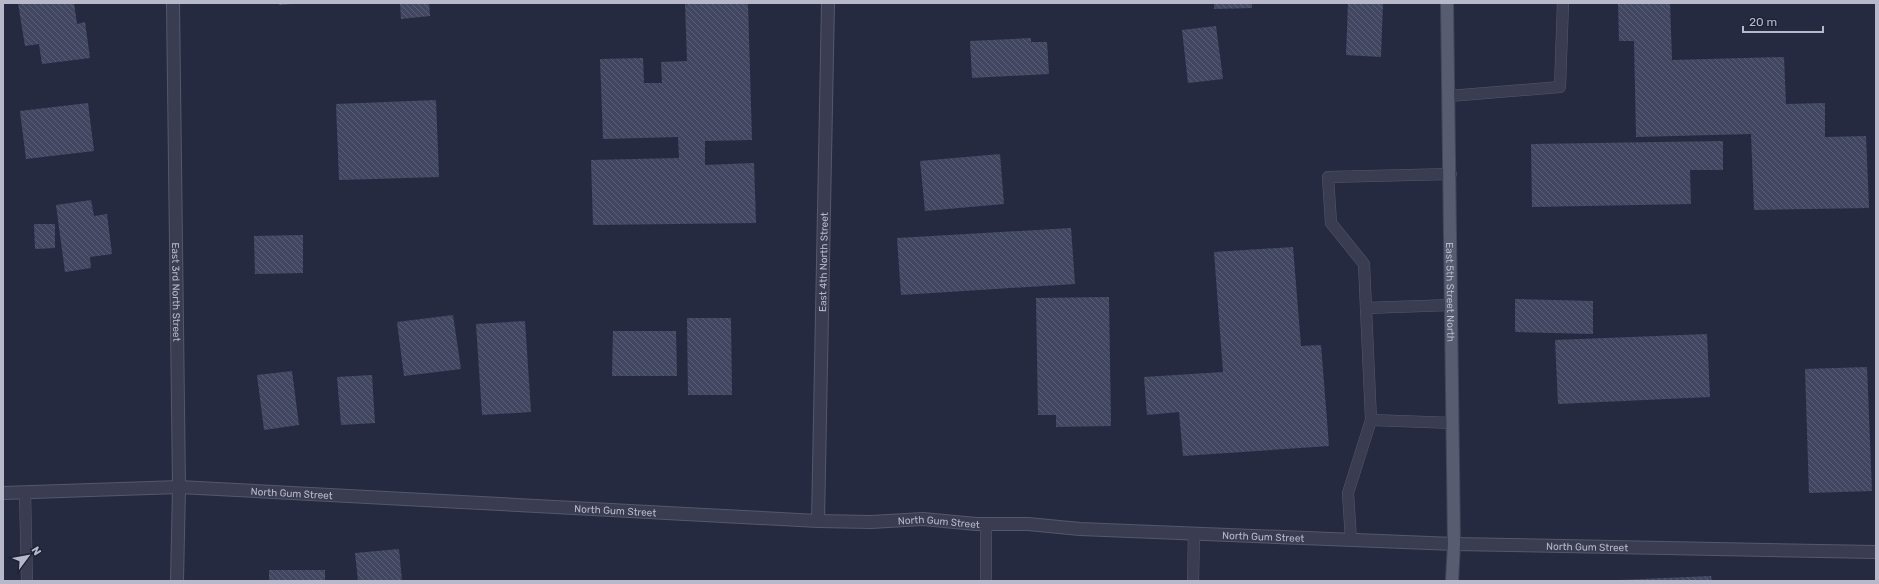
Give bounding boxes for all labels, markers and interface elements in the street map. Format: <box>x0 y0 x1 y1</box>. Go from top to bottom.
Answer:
scale bar <box>1743 8 1823 34</box>
text: 20 m <box>1749 15 1777 29</box>
street label: East 4th North Street <box>817 212 831 312</box>
street label: East 3rd North Street <box>169 242 182 342</box>
street label: East 5th Street North <box>1443 242 1456 342</box>
street label: North Gum Street <box>250 486 333 502</box>
street label: North Gum Street <box>574 503 657 519</box>
street label: North Gum Street <box>898 514 980 531</box>
street label: North Gum Street <box>1222 530 1305 545</box>
north arrow <box>8 536 48 576</box>
street label: North Gum Street <box>1546 541 1628 554</box>
text: N <box>28 544 44 558</box>

